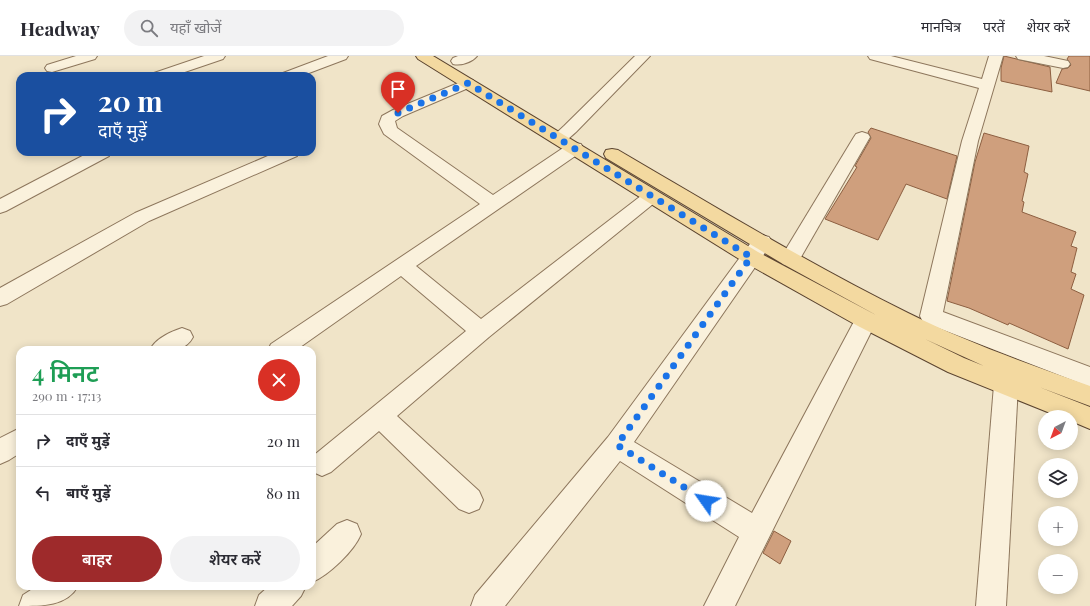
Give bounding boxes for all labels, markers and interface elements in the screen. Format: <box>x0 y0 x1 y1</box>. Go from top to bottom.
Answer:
search box <box>124 10 404 46</box>
text: Headway <box>20 15 100 41</box>
icon: search <box>138 17 160 39</box>
text: यहाँ खोजें <box>170 17 221 37</box>
text: मानचित्र <box>921 17 961 36</box>
text: परतें <box>983 17 1005 36</box>
text: शेयर करें <box>1027 17 1070 36</box>
pin <box>381 72 415 113</box>
icon: arrive <box>387 78 409 100</box>
text: 20 m <box>98 82 163 119</box>
icon: right <box>32 88 84 140</box>
text: दाएँ मुड़ें <box>98 118 147 142</box>
text: 4 मिनट <box>32 356 99 388</box>
button: close <box>258 359 300 401</box>
text: 290 m · 17:13 <box>32 387 101 404</box>
north arrow <box>1038 410 1078 450</box>
map controls <box>1038 410 1078 594</box>
icon: right <box>32 430 54 452</box>
text: दाएँ मुड़ें <box>66 430 110 450</box>
text: 20 m <box>267 431 300 451</box>
button: layers <box>1038 458 1078 498</box>
position arrow <box>685 480 727 522</box>
icon: left <box>32 482 54 504</box>
text: बाएँ मुड़ें <box>66 482 111 502</box>
text: 80 m <box>266 483 300 503</box>
button: + <box>1038 506 1078 546</box>
button: बाहर <box>32 536 162 582</box>
button: शेयर करें <box>170 536 300 582</box>
button: − <box>1038 554 1078 594</box>

